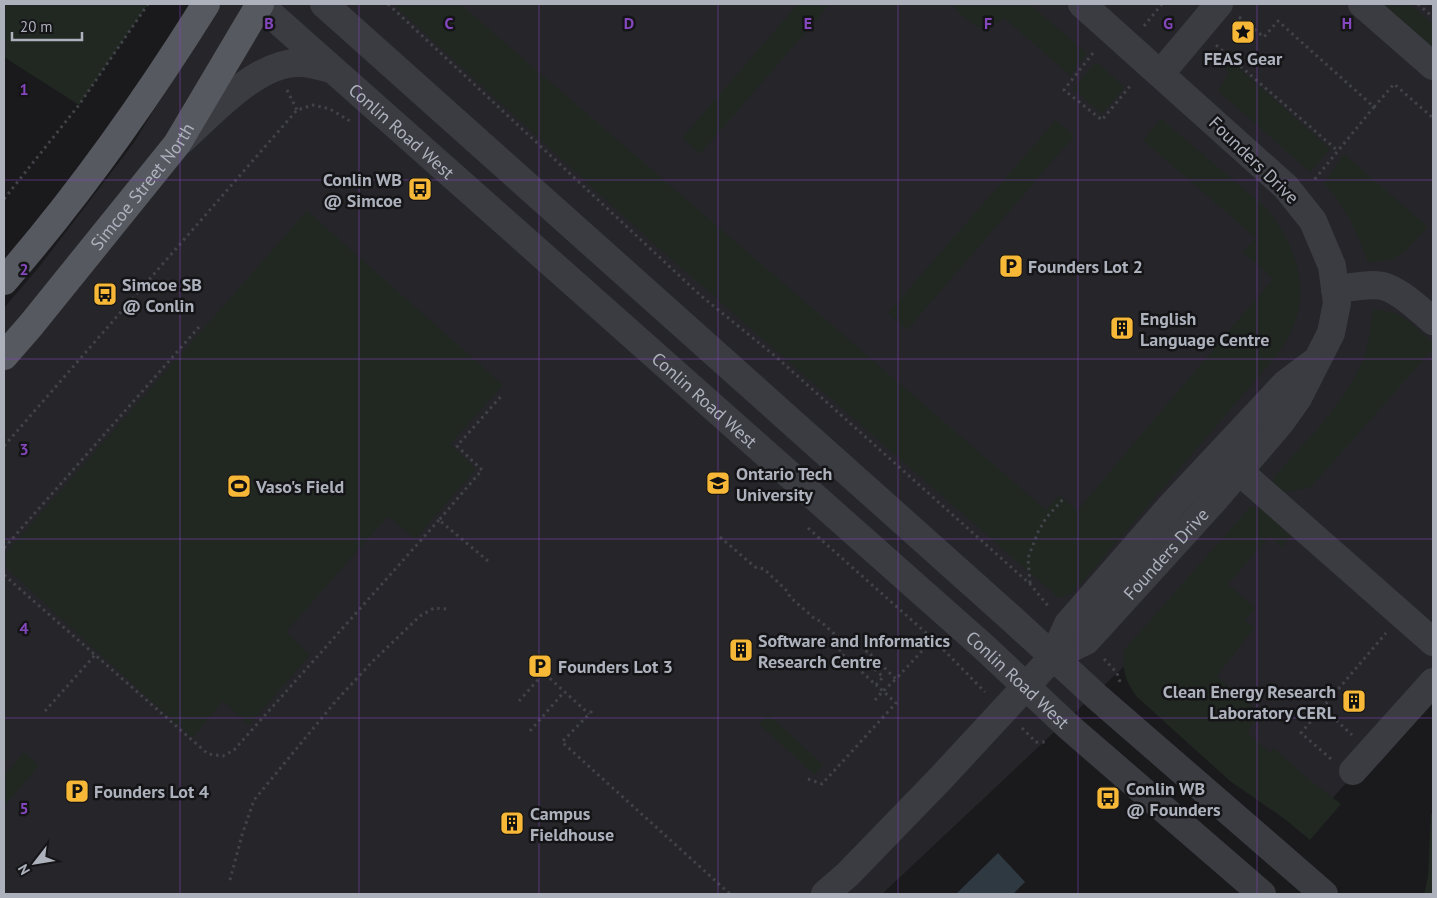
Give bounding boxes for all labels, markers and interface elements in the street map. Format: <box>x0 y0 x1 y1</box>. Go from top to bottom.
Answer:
scale bar <box>12 10 82 42</box>
text: B <box>264 13 274 33</box>
text: C <box>445 13 454 33</box>
text: D <box>624 13 634 33</box>
text: E <box>804 13 812 33</box>
text: F <box>984 13 992 33</box>
text: G <box>1163 13 1173 33</box>
text: H <box>1342 13 1352 33</box>
text: 20 m <box>20 17 53 36</box>
place icon: FEAS Gear <box>1230 19 1256 45</box>
place label: FEAS Gear <box>1204 47 1283 70</box>
street label: Conlin Road West <box>344 78 459 184</box>
text: 1 <box>19 79 29 99</box>
street label: Founders Drive <box>1204 111 1304 209</box>
street label: Simcoe Street North <box>85 118 199 254</box>
place label: Conlin WB @ Simcoe <box>323 168 402 212</box>
bus stop icon: Conlin WB @ Simcoe <box>407 176 433 202</box>
parking icon: Founders Lot 2 <box>998 253 1024 279</box>
place label: Founders Lot 2 <box>1028 255 1143 278</box>
text: 2 <box>19 259 29 279</box>
place label: Simcoe SB @ Conlin <box>122 273 202 317</box>
bus stop icon: Simcoe SB @ Conlin <box>92 281 118 307</box>
place label: English Language Centre <box>1140 307 1269 351</box>
building icon: English Language Centre <box>1109 315 1135 341</box>
street label: Conlin Road West <box>647 347 762 452</box>
text: 3 <box>19 439 29 459</box>
place label: Ontario Tech University <box>736 462 832 506</box>
school or university icon: Ontario Tech University <box>705 470 731 496</box>
sports icon: Vaso's Field <box>226 473 252 499</box>
place label: Vaso's Field <box>255 475 344 498</box>
street label: Founders Drive <box>1118 503 1213 604</box>
text: 4 <box>19 618 29 638</box>
street label: Conlin Road West <box>961 625 1075 733</box>
place label: Software and Informatics Research Centre <box>758 629 950 673</box>
building icon: Software and Informatics Research Centre <box>728 637 754 663</box>
parking icon: Founders Lot 3 <box>527 653 553 679</box>
place label: Founders Lot 3 <box>558 655 673 678</box>
place label: Clean Energy Research Laboratory CERL <box>1163 680 1337 724</box>
building icon: Clean Energy Research Laboratory CERL <box>1341 688 1367 714</box>
place label: Conlin WB @ Founders <box>1126 777 1221 821</box>
parking icon: Founders Lot 4 <box>64 778 90 804</box>
place label: Founders Lot 4 <box>94 780 209 803</box>
bus stop icon: Conlin WB @ Founders <box>1095 785 1121 811</box>
text: 5 <box>19 798 29 818</box>
place label: Campus Fieldhouse <box>530 802 614 846</box>
building icon: Campus Fieldhouse <box>499 810 525 836</box>
north arrow <box>10 838 60 888</box>
text: N <box>14 861 34 878</box>

